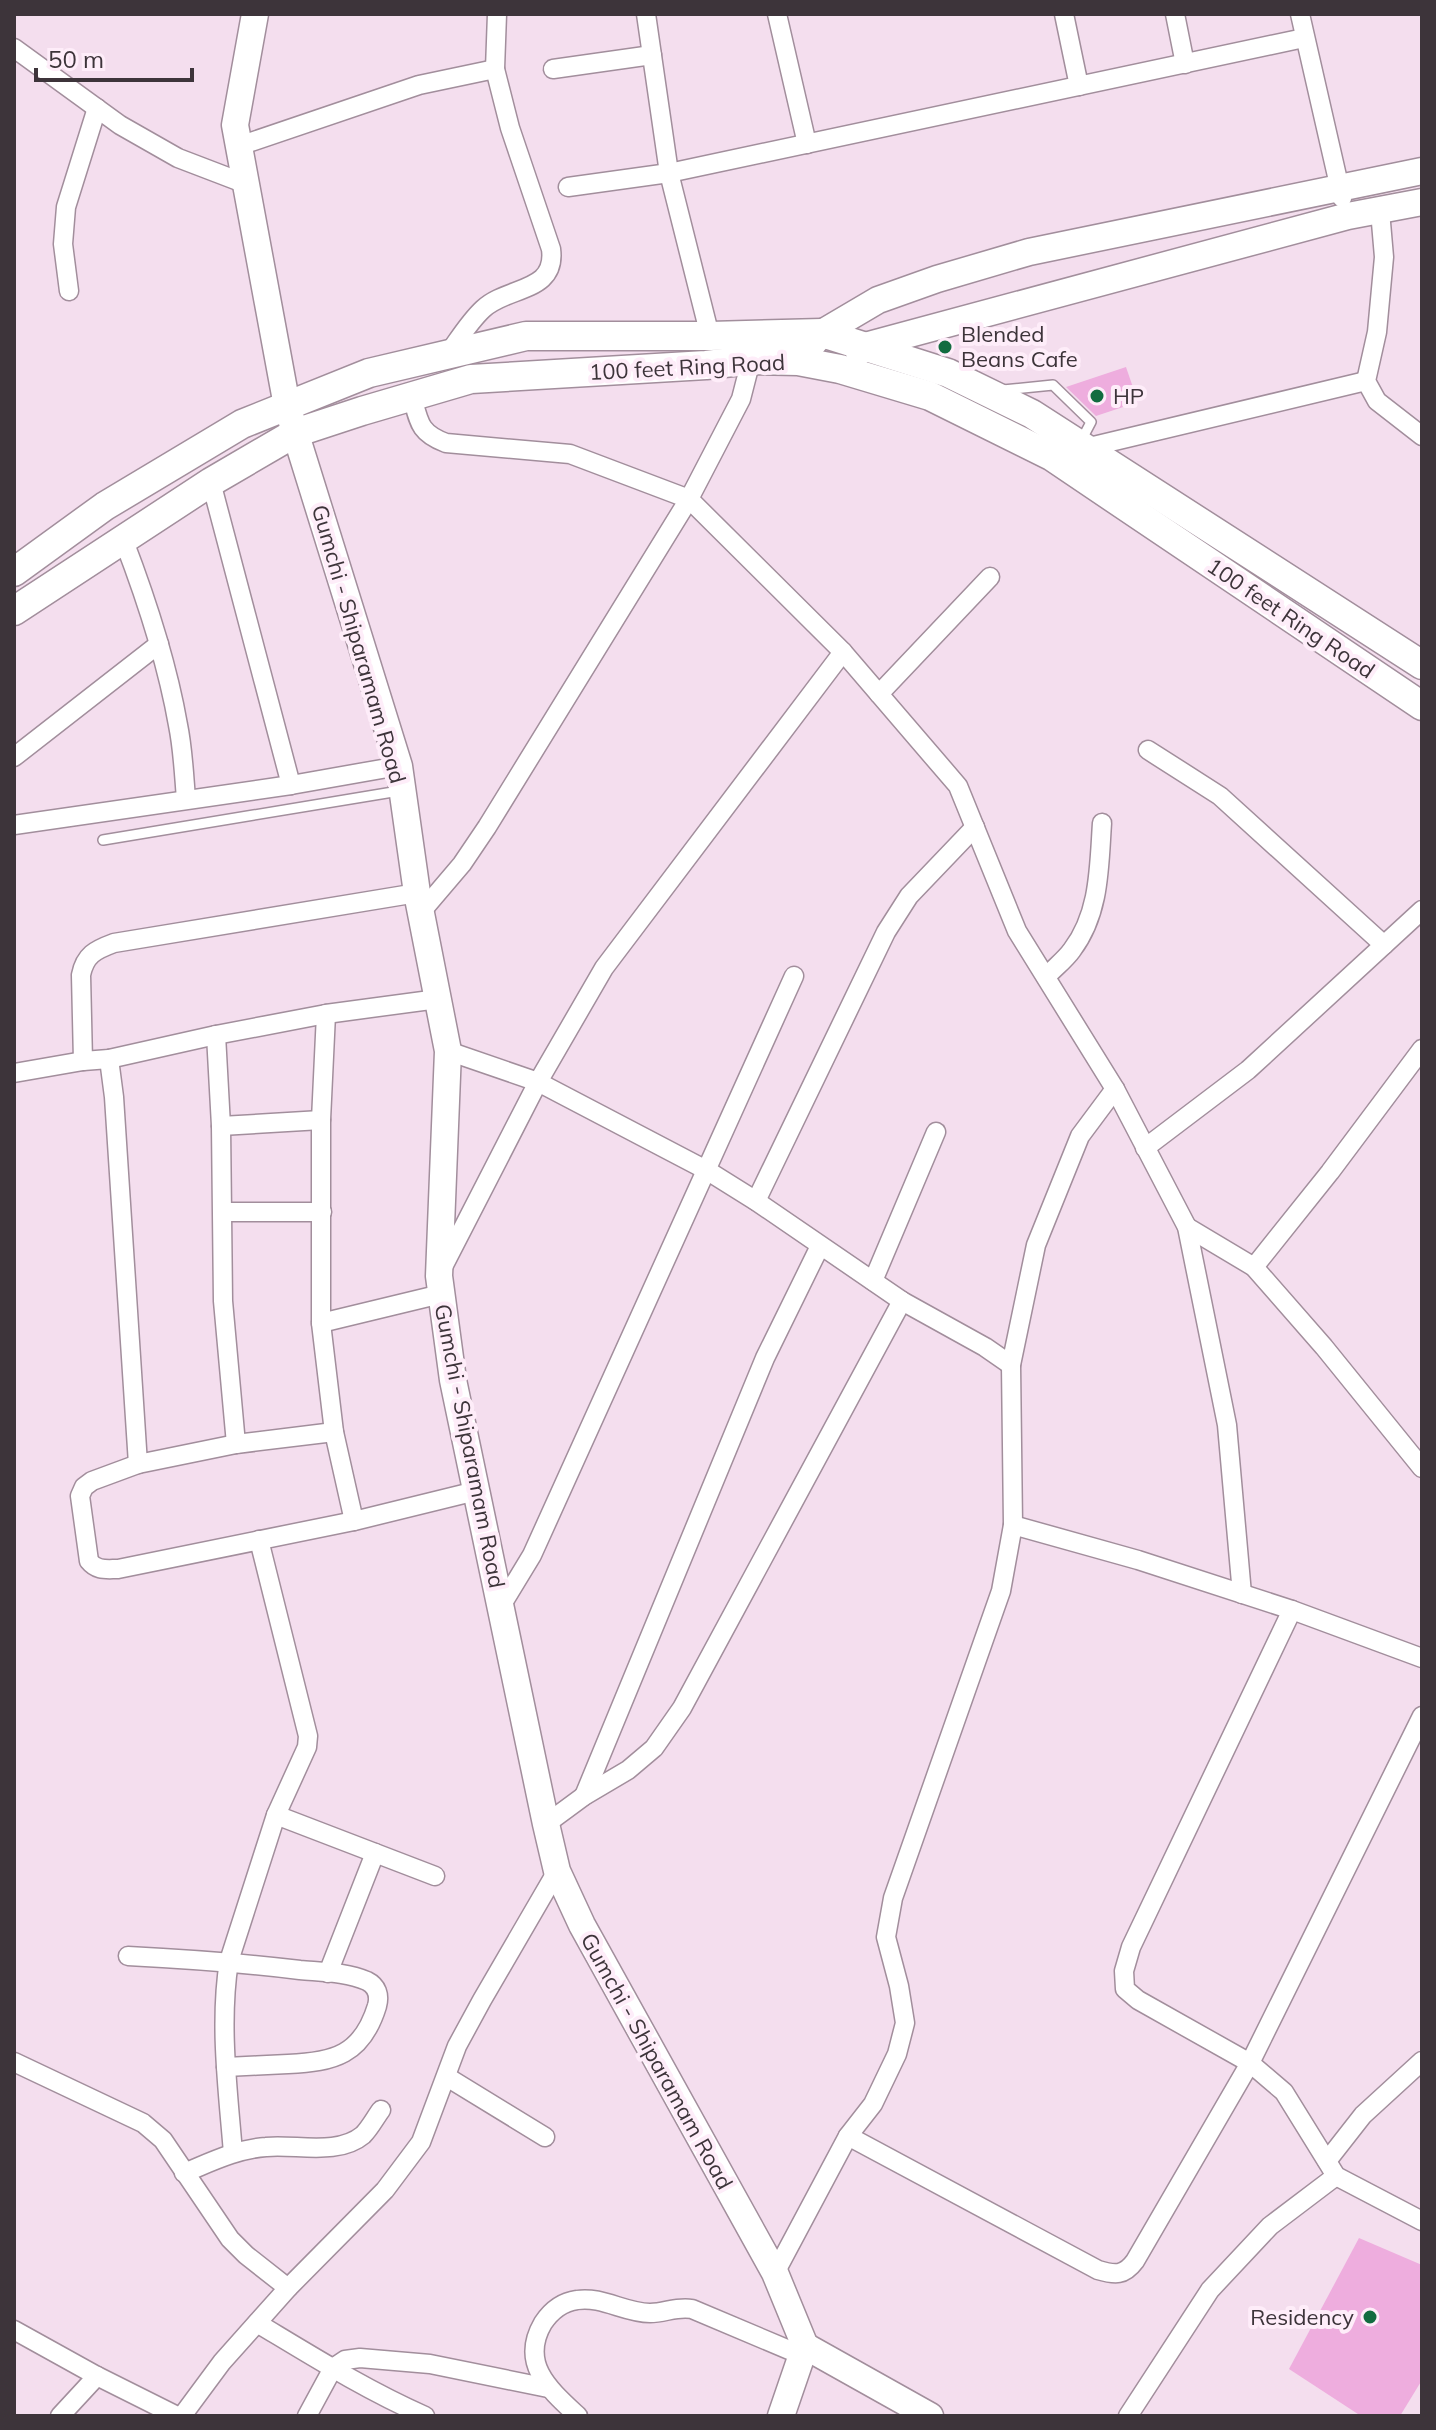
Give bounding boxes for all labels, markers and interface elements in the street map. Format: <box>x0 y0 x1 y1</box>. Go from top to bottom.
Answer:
scale bar <box>36 32 192 82</box>
text: 50 m <box>48 44 104 74</box>
place label: Blended Beans Cafe <box>961 320 1078 373</box>
marker: Blended Beans Cafe <box>936 338 954 356</box>
street label: 100 feet Ring Road <box>588 348 786 386</box>
place label: HP <box>1113 382 1144 410</box>
marker: HP <box>1088 387 1106 405</box>
street label: Gumchi - Shiparamam Road <box>306 501 412 787</box>
street label: 100 feet Ring Road <box>1202 552 1380 684</box>
street label: Gumchi - Shiparamam Road <box>429 1302 511 1590</box>
street label: Gumchi - Shiparamam Road <box>575 1928 739 2194</box>
place label: Residency <box>1250 2303 1354 2331</box>
marker: Residency <box>1361 2308 1379 2326</box>

